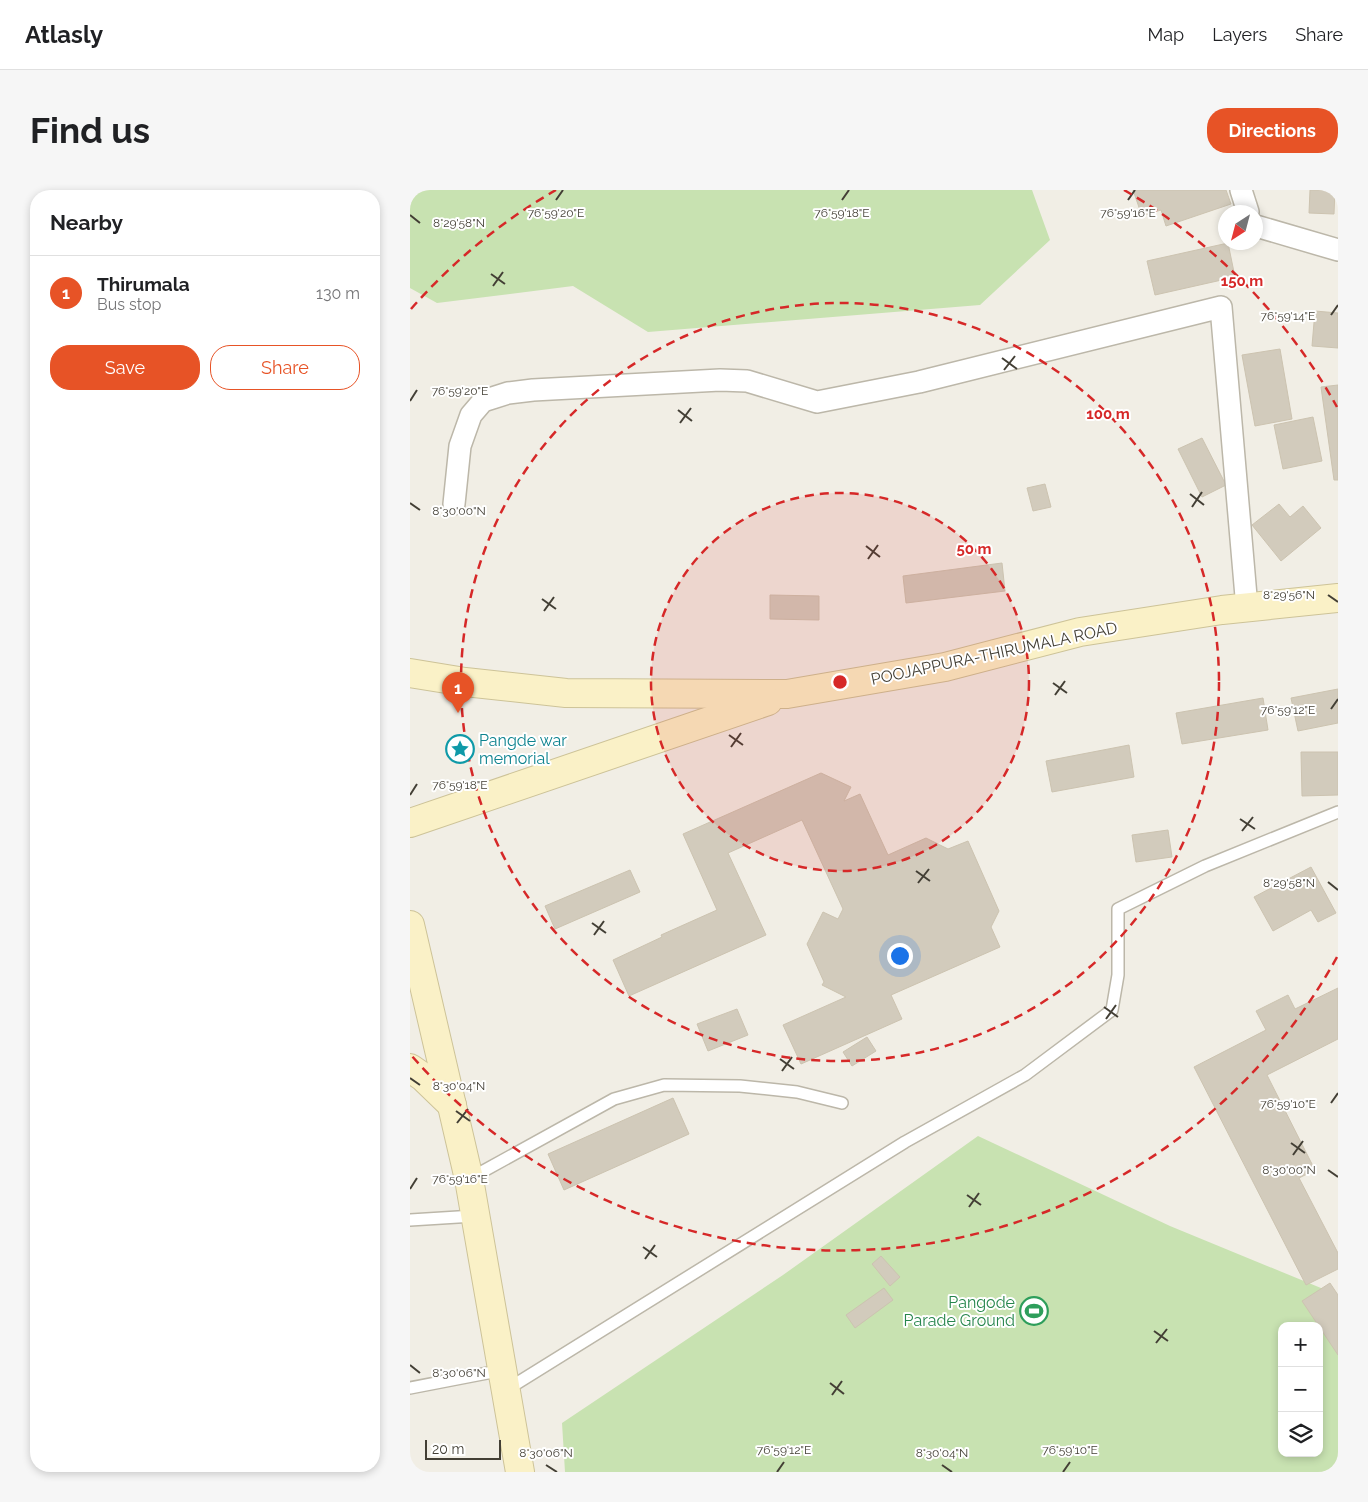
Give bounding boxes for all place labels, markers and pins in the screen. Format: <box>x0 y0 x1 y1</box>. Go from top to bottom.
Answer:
pin: 1 <box>442 672 474 713</box>
centre of rings <box>831 673 849 691</box>
place label: Pangde war memorial <box>479 731 567 768</box>
place icon: Pangde war memorial <box>445 734 475 764</box>
place label: Pangode Parade Ground <box>904 1293 1015 1330</box>
sports icon: Pangode Parade Ground <box>1019 1296 1049 1326</box>

